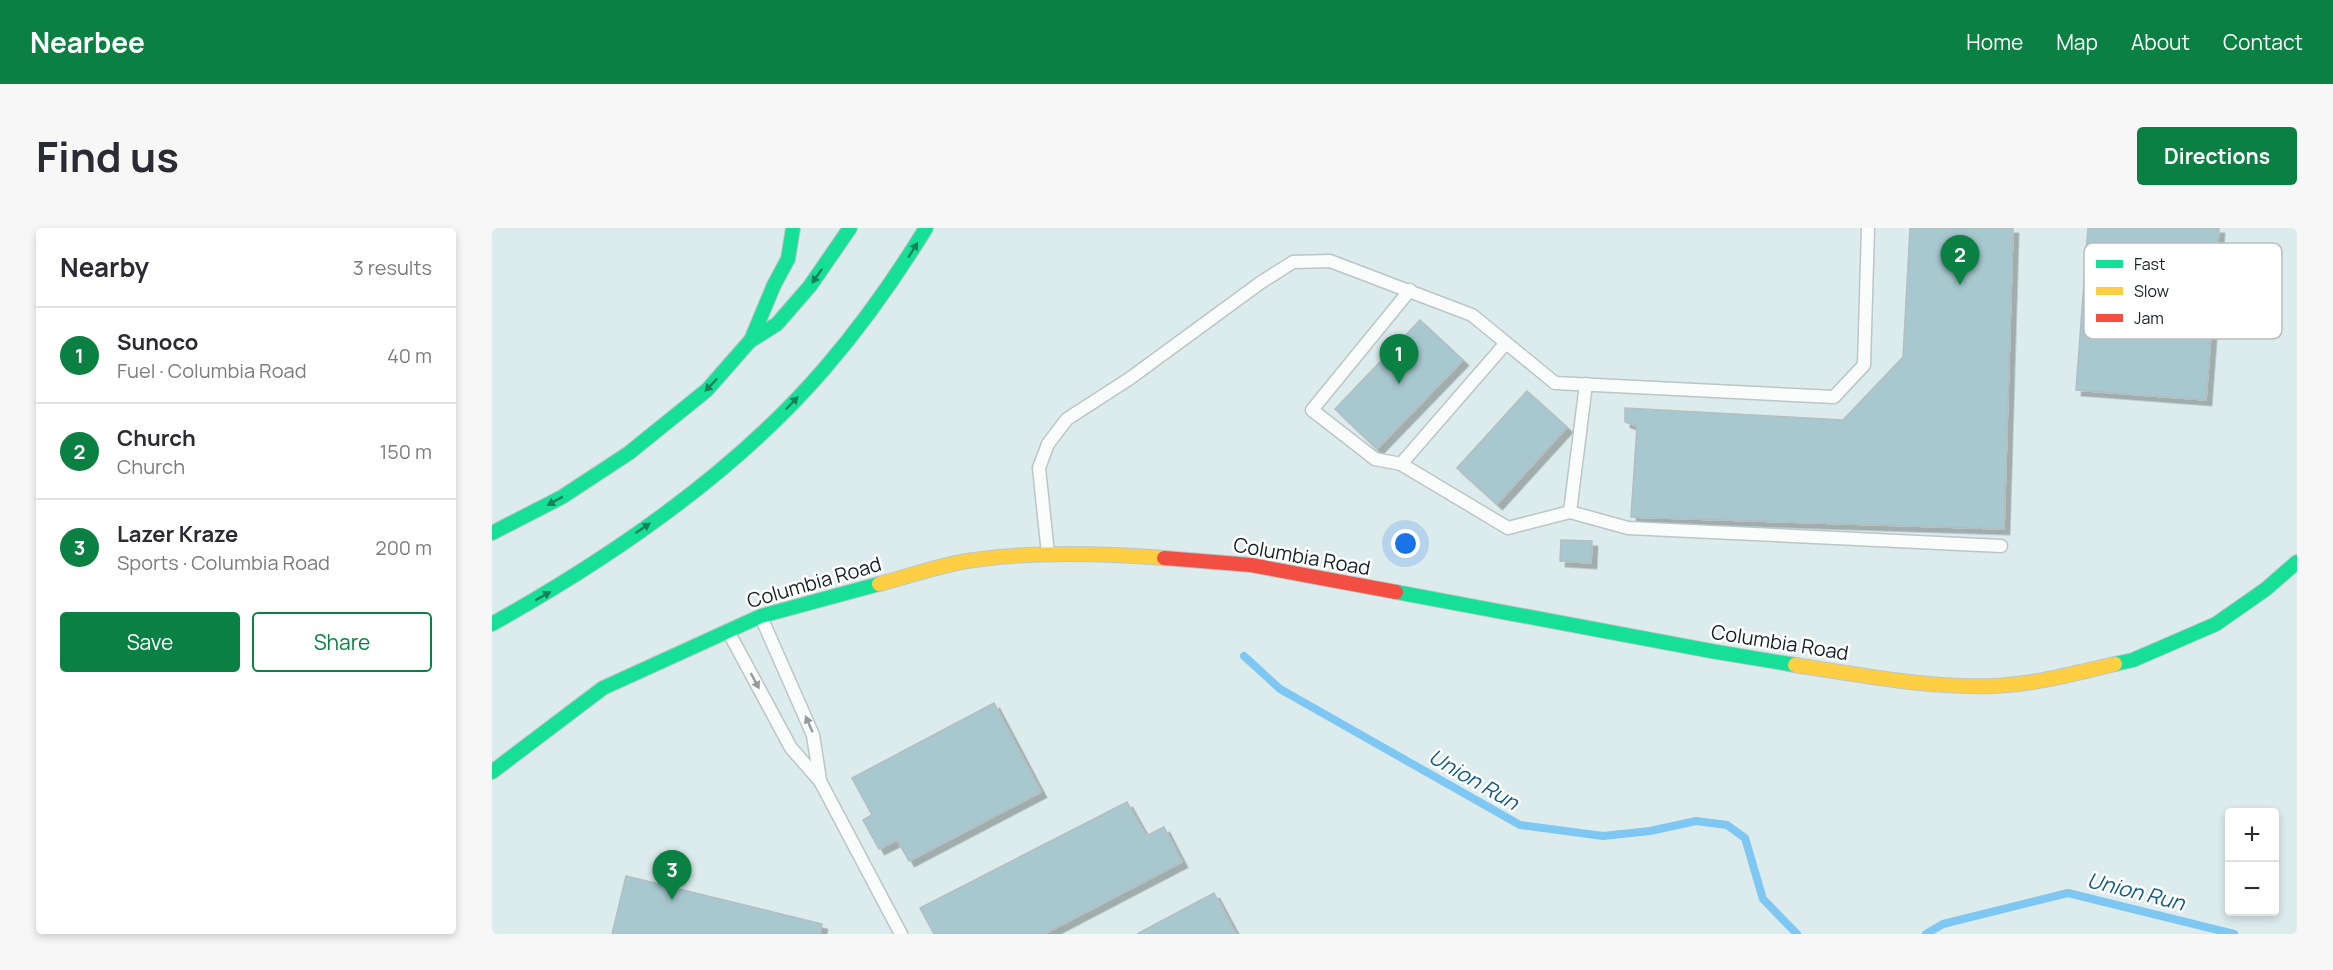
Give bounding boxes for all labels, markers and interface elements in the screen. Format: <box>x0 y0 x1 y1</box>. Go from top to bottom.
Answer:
text: Nearbee <box>30 23 145 61</box>
text: Home <box>1966 28 2023 56</box>
text: Map <box>2056 28 2098 56</box>
text: About <box>2131 28 2190 56</box>
text: Contact <box>2223 28 2303 56</box>
text: Find us <box>36 127 179 185</box>
button: Directions <box>2137 127 2297 185</box>
pin: 2 <box>1940 236 1980 285</box>
one-way arrow <box>907 242 918 258</box>
legend <box>2084 243 2282 339</box>
text: Nearby <box>60 249 149 285</box>
text: Fast <box>2134 253 2165 275</box>
text: 3 results <box>353 254 432 281</box>
one-way arrow <box>812 268 823 284</box>
text: Slow <box>2134 280 2169 302</box>
text: Jam <box>2134 307 2164 329</box>
text: Sunoco <box>117 327 198 357</box>
pin: 1 <box>1380 334 1418 384</box>
text: 1 <box>75 342 84 369</box>
text: 40 m <box>387 342 432 369</box>
text: Fuel · Columbia Road <box>117 357 307 384</box>
one-way arrow <box>704 377 718 392</box>
one-way arrow <box>785 396 798 411</box>
text: Church <box>117 423 196 453</box>
text: 2 <box>74 438 85 465</box>
text: 150 m <box>379 438 432 465</box>
text: Church <box>117 453 185 480</box>
one-way arrow <box>546 496 563 506</box>
text: Lazer Kraze <box>117 519 238 549</box>
one-way arrow <box>635 523 651 534</box>
your location <box>1391 529 1420 558</box>
street label: Columbia Road <box>1231 531 1373 581</box>
text: 3 <box>74 534 85 561</box>
text: 200 m <box>375 534 432 561</box>
text: Sports · Columbia Road <box>117 549 330 576</box>
street label: Columbia Road <box>744 550 884 614</box>
one-way arrow <box>535 590 551 601</box>
button: Save <box>60 612 240 672</box>
button: Share <box>252 612 432 672</box>
street label: Columbia Road <box>1709 618 1851 666</box>
one-way arrow <box>750 673 760 690</box>
one-way arrow <box>803 715 813 733</box>
water label: Union Run <box>1424 742 1525 817</box>
map controls <box>2225 808 2279 916</box>
button: + <box>2225 808 2279 862</box>
pin: 3 <box>652 850 692 900</box>
button: − <box>2225 862 2279 916</box>
water label: Union Run <box>2084 865 2189 917</box>

